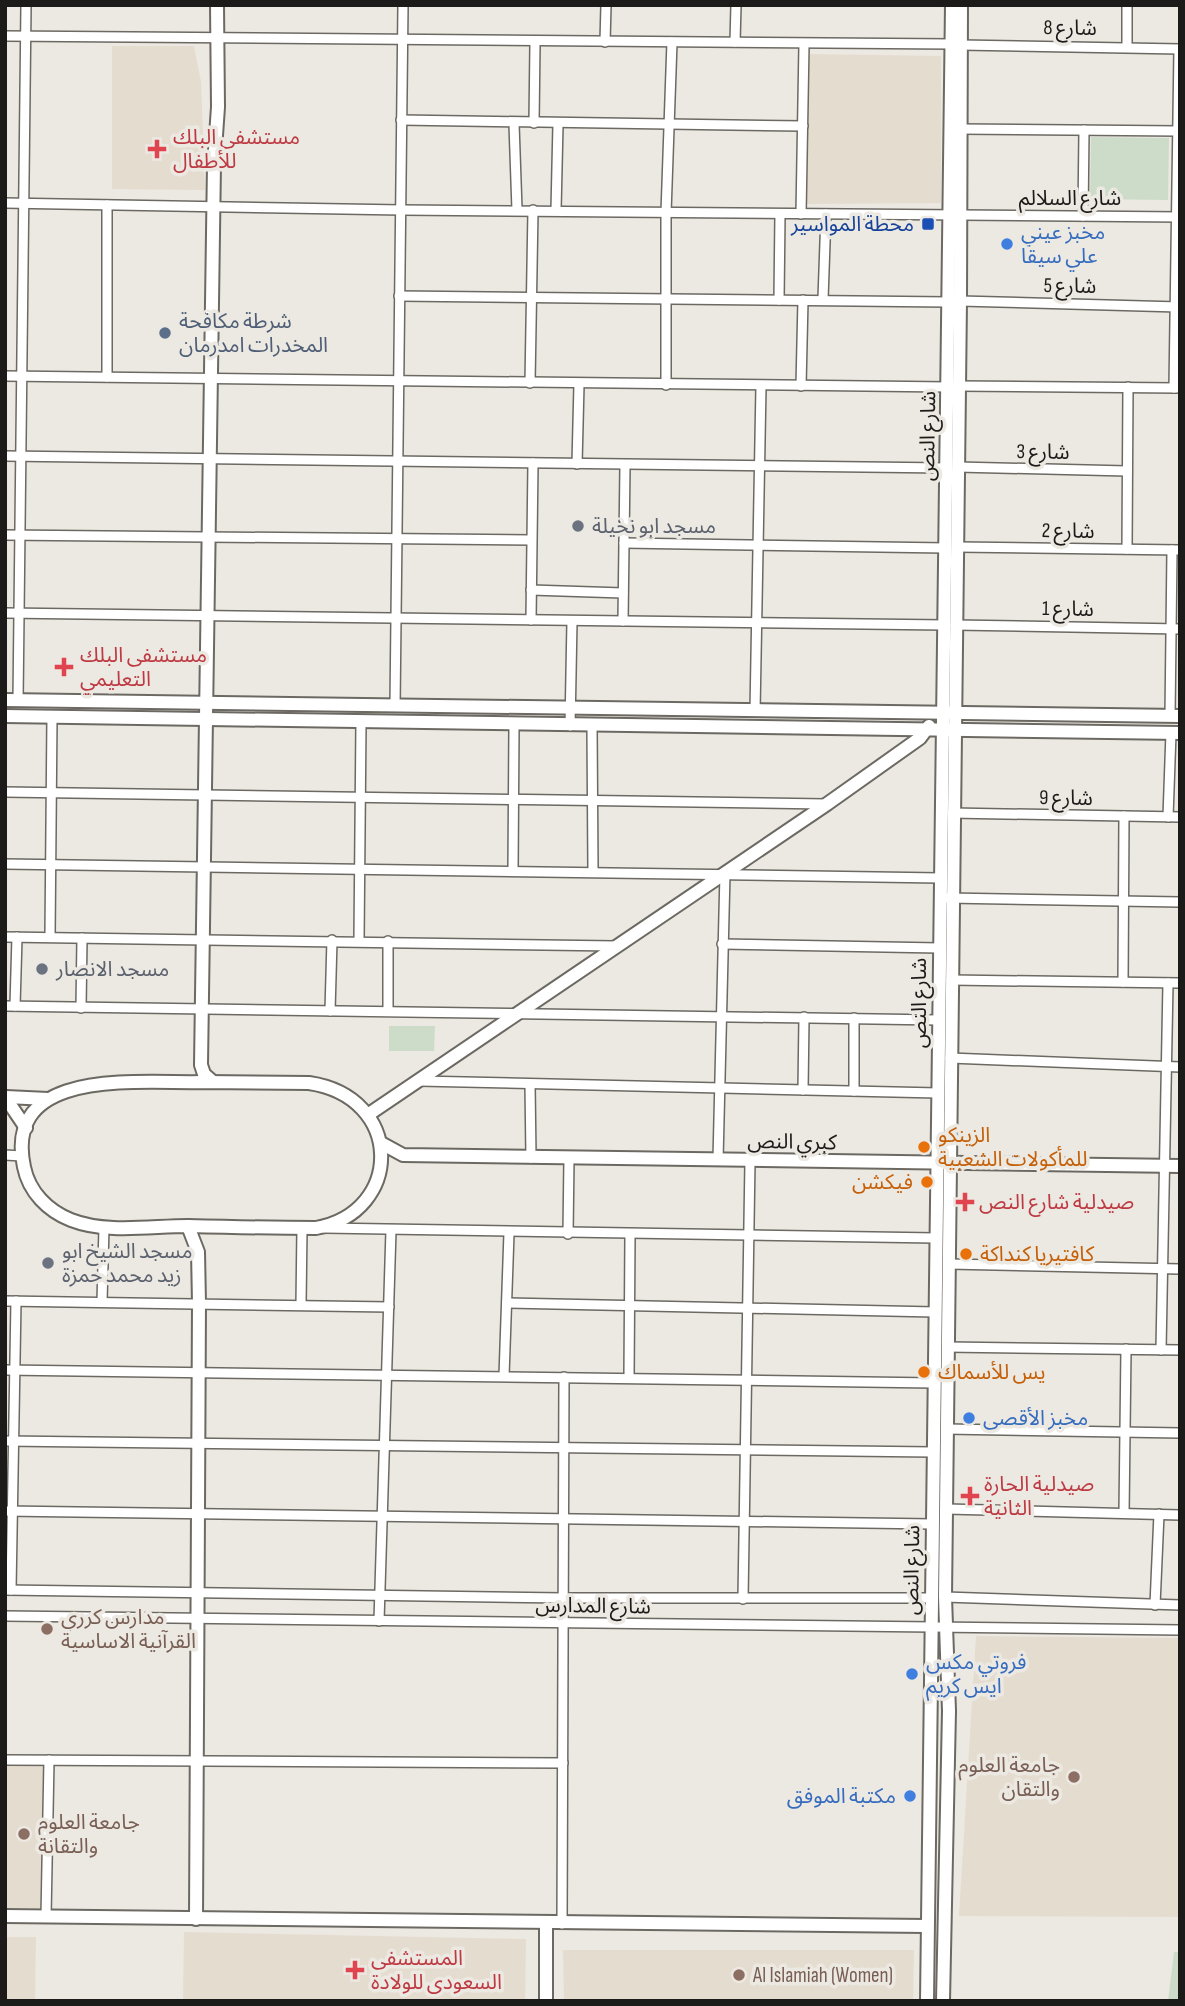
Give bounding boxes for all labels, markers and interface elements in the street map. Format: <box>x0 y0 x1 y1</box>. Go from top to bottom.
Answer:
street label: شارع 8 <box>1043 15 1097 43</box>
place label: مستشفى البلك للأطفال <box>173 125 300 174</box>
marker: مستشفى البلك للأطفال <box>147 139 167 159</box>
street label: شارع السلالم <box>1019 186 1121 213</box>
place label: محطة المواسير <box>790 212 914 237</box>
marker: محطة المواسير <box>920 216 936 232</box>
place label: مخبز عيني علي سيقا <box>1021 220 1105 271</box>
marker: مخبز عيني علي سيقا <box>999 236 1015 252</box>
street label: شارع 5 <box>1043 273 1097 301</box>
place label: شرطة مكافحة المخدرات امدرمان <box>179 309 328 358</box>
marker: شرطة مكافحة المخدرات امدرمان <box>157 325 173 341</box>
street label: شارع النص <box>915 391 943 481</box>
street label: شارع 3 <box>1016 439 1070 467</box>
place label: مسجد ابو نخيلة <box>592 514 716 539</box>
marker: مسجد ابو نخيلة <box>570 518 586 534</box>
street label: شارع 2 <box>1041 518 1095 546</box>
street label: شارع 1 <box>1042 596 1094 624</box>
place label: مستشفى البلك التعليمي <box>80 643 207 694</box>
marker: مستشفى البلك التعليمي <box>54 657 74 677</box>
street label: شارع 9 <box>1039 785 1093 813</box>
place label: مسجد الانصار <box>55 957 169 982</box>
street label: شارع النص <box>907 958 934 1048</box>
marker: مسجد الانصار <box>34 961 50 977</box>
place label: الزينكو للمأكولات الشعبية <box>938 1123 1087 1172</box>
street label: كبري النص <box>747 1129 837 1158</box>
marker: الزينكو للمأكولات الشعبية <box>916 1139 932 1155</box>
place label: فيكشن <box>852 1170 913 1195</box>
marker: فيكشن <box>919 1174 935 1190</box>
place label: صيدلية شارع النص <box>979 1190 1134 1217</box>
marker: صيدلية شارع النص <box>957 1194 973 1210</box>
place label: مسجد الشيخ ابو زيد محمد حمزة <box>62 1239 192 1288</box>
place label: كافتيريا كنداكة <box>980 1242 1094 1267</box>
marker: كافتيريا كنداكة <box>958 1246 974 1262</box>
marker: مسجد الشيخ ابو زيد محمد حمزة <box>40 1255 56 1271</box>
place label: يس للأسماك <box>938 1360 1046 1385</box>
marker: يس للأسماك <box>916 1364 932 1380</box>
place label: مخبز الأقصى <box>983 1406 1088 1431</box>
marker: مخبز الأقصى <box>961 1410 977 1426</box>
place label: صيدلية الحارة الثانية <box>984 1472 1094 1521</box>
marker: صيدلية الحارة الثانية <box>962 1488 978 1504</box>
street label: شارع النص <box>899 1525 927 1615</box>
street label: شارع المدارس <box>535 1592 651 1622</box>
place label: مدارس كرري القرآنية الاساسية <box>61 1605 196 1654</box>
marker: مدارس كرري القرآنية الاساسية <box>39 1621 55 1637</box>
place label: فروتي مكس ايس كريم <box>926 1650 1027 1701</box>
marker: فروتي مكس ايس كريم <box>904 1666 920 1682</box>
place label: جامعة العلوم والتقان <box>958 1753 1060 1802</box>
marker: جامعة العلوم والتقان <box>1066 1769 1082 1785</box>
place label: مكتبة الموفق <box>787 1784 896 1809</box>
marker: مكتبة الموفق <box>902 1788 918 1804</box>
place label: جامعة العلوم والتقانة <box>38 1810 140 1859</box>
marker: جامعة العلوم والتقانة <box>16 1826 32 1842</box>
place label: المستشفى السعودى للولادة <box>371 1946 502 1995</box>
marker: المستشفى السعودى للولادة <box>345 1960 365 1980</box>
place label: Al Islamiah (Women) <box>752 1963 893 1988</box>
marker: Al Islamiah (Women) <box>731 1967 747 1983</box>

